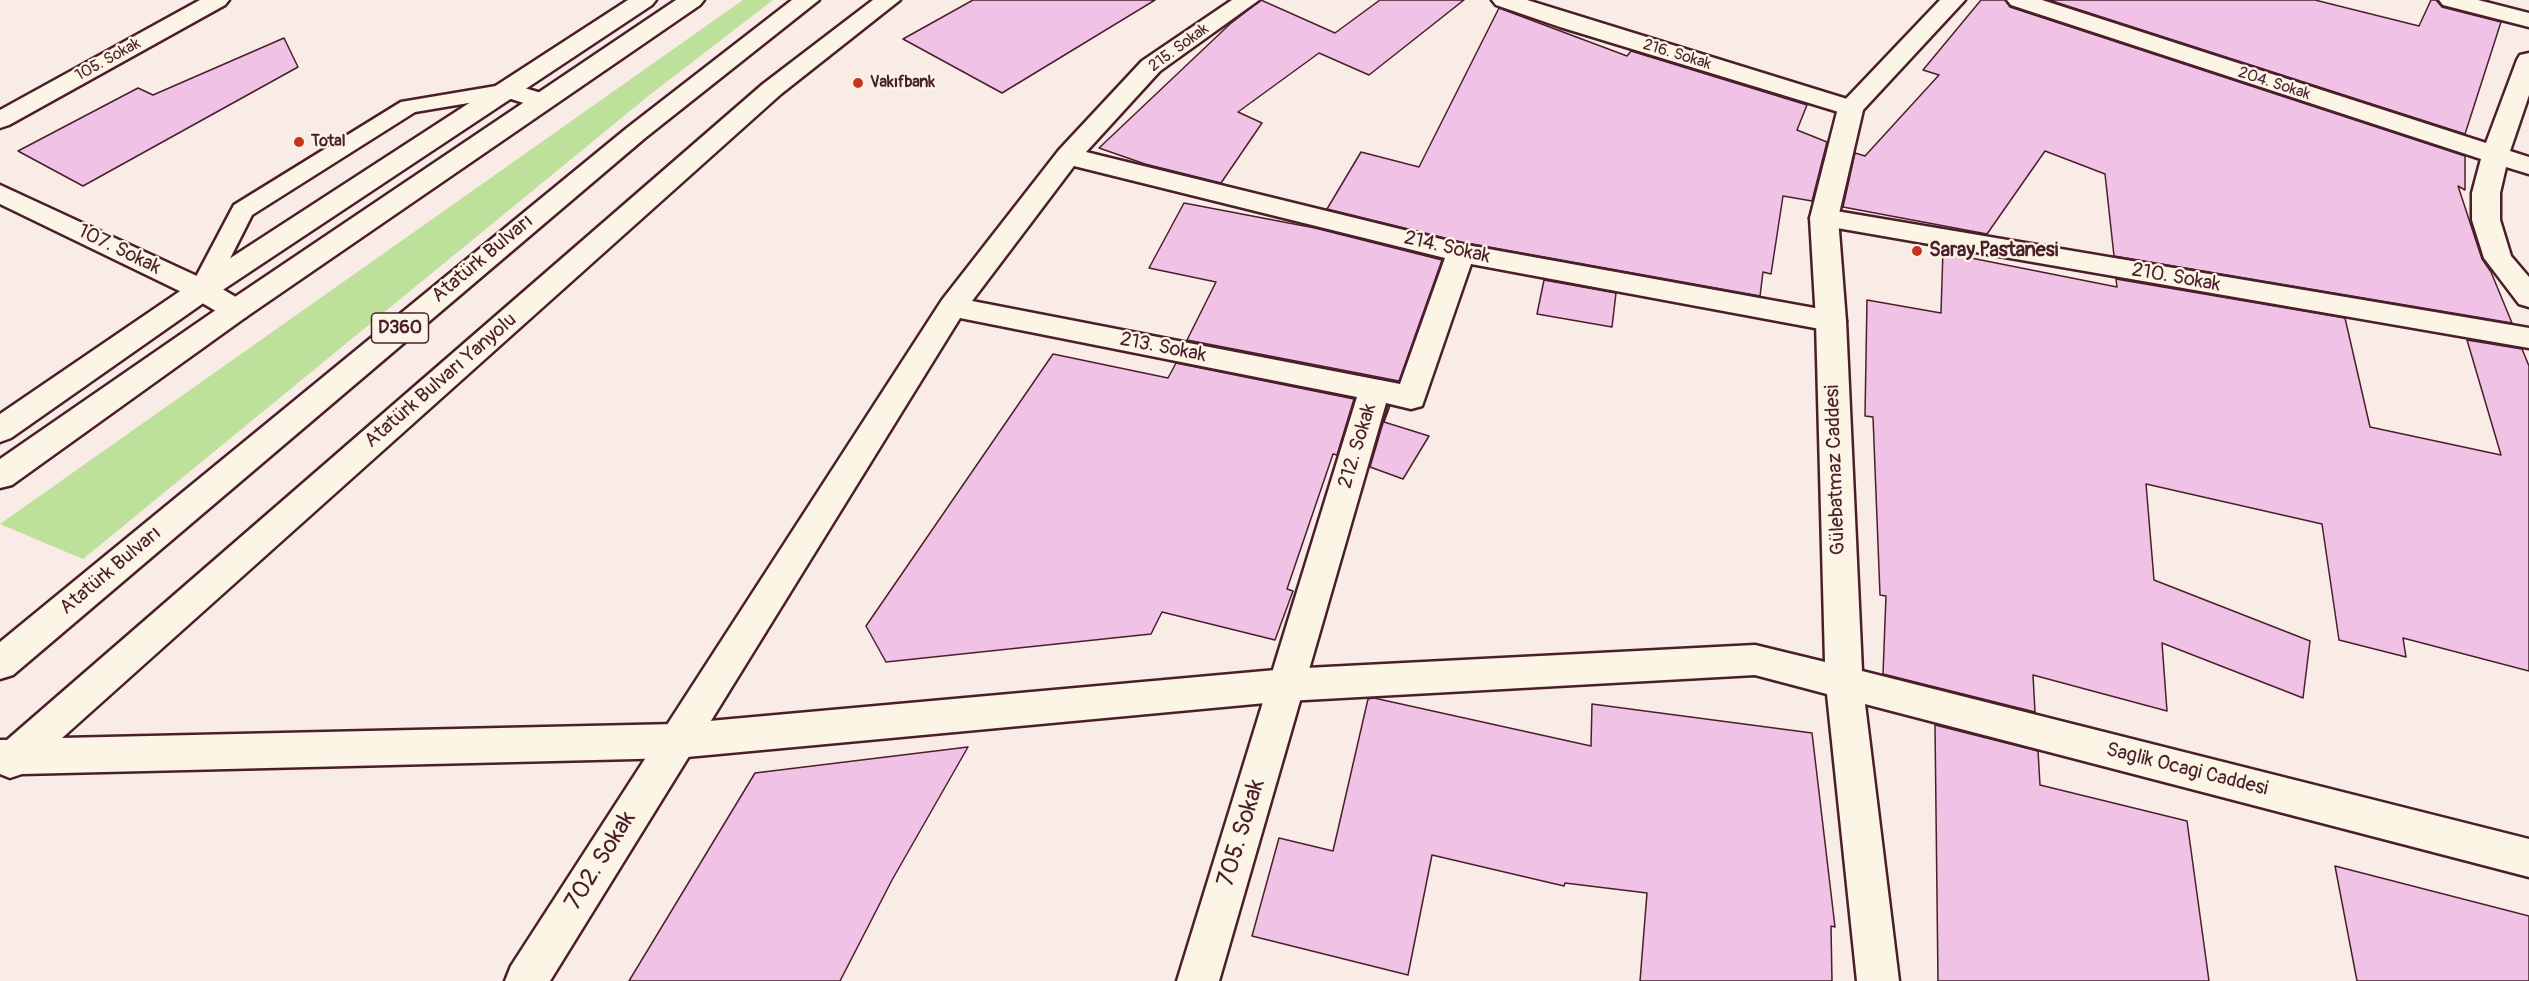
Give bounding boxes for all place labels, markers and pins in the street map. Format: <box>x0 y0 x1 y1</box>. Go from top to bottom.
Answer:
place label: Vakıfbank <box>870 73 935 93</box>
marker: Vakıfbank <box>851 76 865 90</box>
place label: Total <box>311 132 345 152</box>
marker: Total <box>292 135 306 149</box>
place label: Saray Pastanesi <box>1929 239 2058 263</box>
marker: Saray Pastanesi <box>1910 244 1924 258</box>

